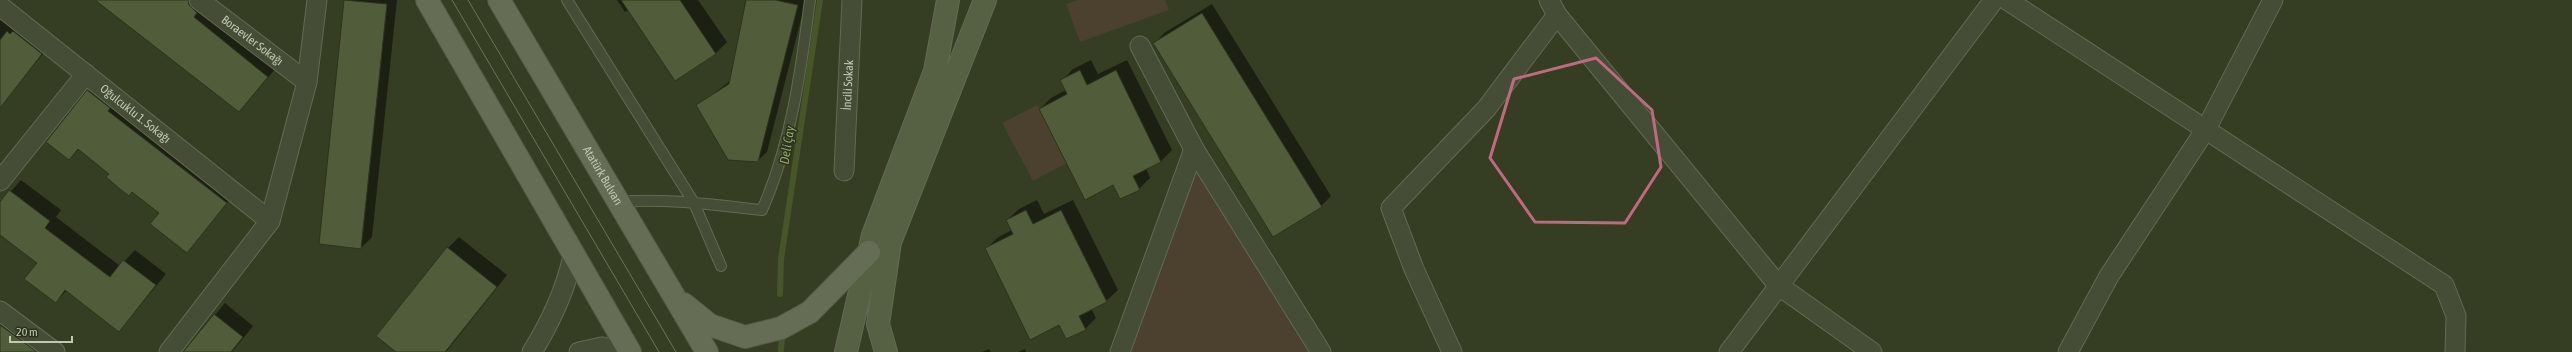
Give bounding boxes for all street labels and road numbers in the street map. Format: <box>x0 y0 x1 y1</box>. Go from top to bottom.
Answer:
street label: Boraevler Sokağı <box>219 13 286 68</box>
street label: İncili Sokak <box>840 59 856 111</box>
street label: Oğulcuklu 1. Sokağı <box>97 81 173 146</box>
street label: Atatürk Bulvarı <box>580 144 626 208</box>

